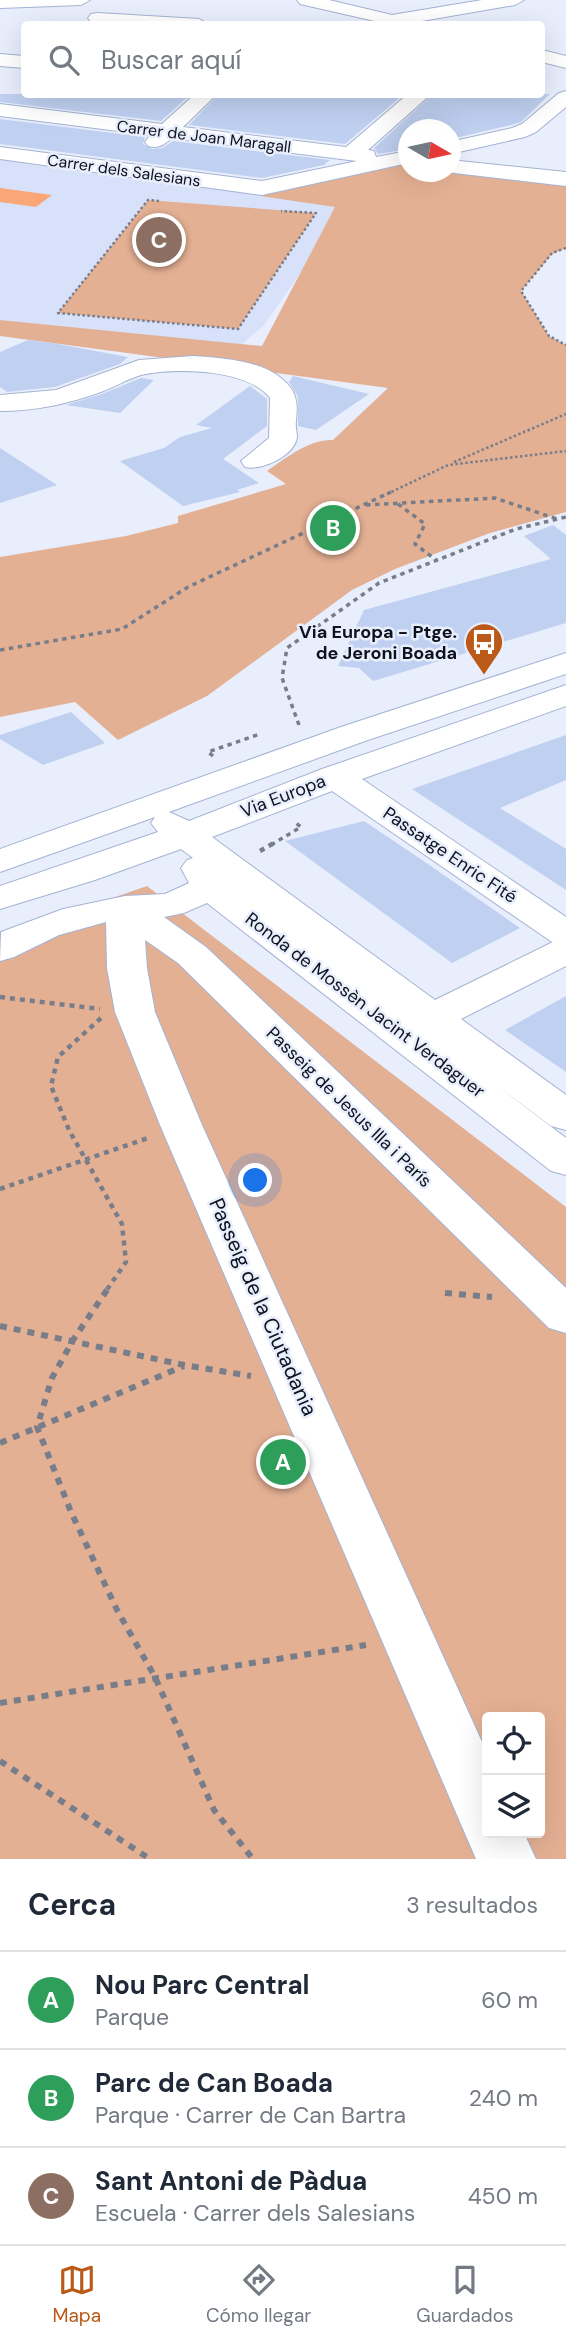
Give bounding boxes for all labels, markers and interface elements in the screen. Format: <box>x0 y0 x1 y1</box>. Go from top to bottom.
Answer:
search box <box>21 21 545 98</box>
icon: search <box>45 41 83 79</box>
text: Buscar aquí <box>101 43 241 77</box>
street label: Carrer de Joan Maragall <box>116 115 292 158</box>
north arrow <box>398 119 461 182</box>
street label: Carrer dels Salesians <box>46 149 202 192</box>
pin: C <box>136 214 182 266</box>
pin: B <box>310 502 356 554</box>
place label: Via Europa - Ptge. de Jeroni Boada <box>299 620 457 665</box>
bus stop icon: Via Europa - Ptge. de Jeroni Boada <box>463 621 505 676</box>
street label: Via Europa <box>237 769 329 823</box>
street label: Passatge Enric Fité <box>378 801 522 909</box>
street label: Ronda de Mossèn Jacint Verdaguer <box>240 907 490 1103</box>
street label: Passeig de Jesus Illa i París <box>261 1021 437 1193</box>
your location <box>238 1163 272 1197</box>
street label: Passeig de la Ciutadania <box>202 1194 324 1420</box>
pin: A <box>260 1436 306 1488</box>
map controls <box>482 1712 545 1838</box>
button: locate <box>482 1712 545 1775</box>
button: layers <box>482 1775 545 1838</box>
text: Cerca <box>28 1885 116 1924</box>
text: 3 resultados <box>406 1890 538 1920</box>
text: Nou Parc Central <box>95 1968 310 2002</box>
text: A <box>43 1985 59 2015</box>
text: 60 m <box>481 1985 538 2015</box>
text: Parque <box>95 2002 169 2032</box>
text: Parc de Can Boada <box>95 2066 333 2100</box>
text: B <box>44 2083 58 2113</box>
text: 240 m <box>469 2083 538 2113</box>
text: Parque · Carrer de Can Bartra <box>95 2100 406 2130</box>
text: Sant Antoni de Pàdua <box>95 2164 367 2198</box>
text: C <box>43 2181 59 2211</box>
text: 450 m <box>468 2181 538 2211</box>
text: Escuela · Carrer dels Salesians <box>95 2198 415 2228</box>
tab: Mapa <box>52 2261 101 2328</box>
tab: Cómo llegar <box>206 2261 311 2328</box>
tab: Guardados <box>416 2261 514 2328</box>

